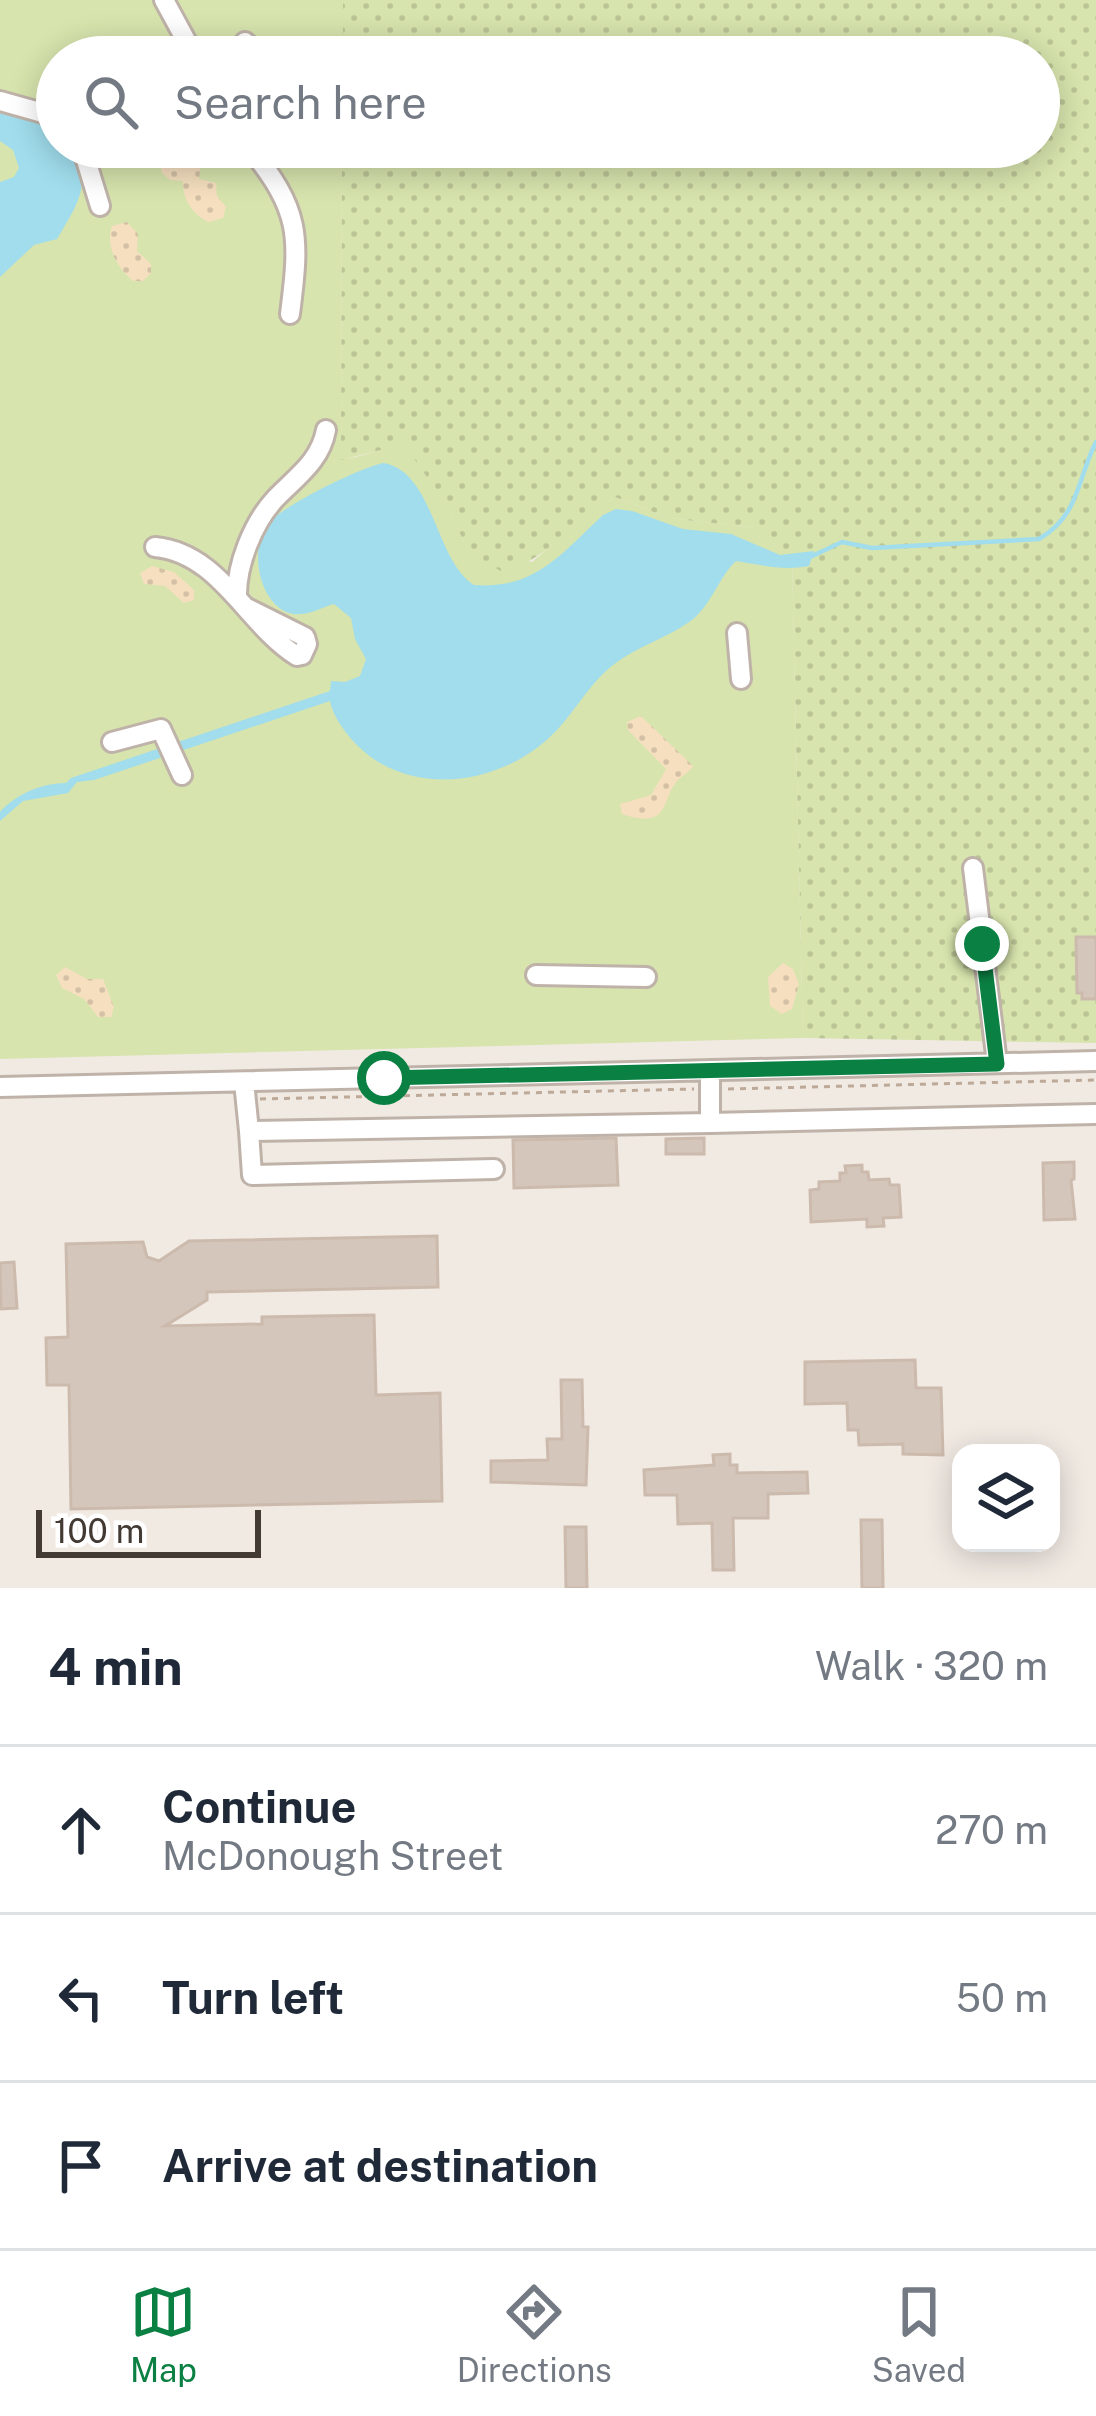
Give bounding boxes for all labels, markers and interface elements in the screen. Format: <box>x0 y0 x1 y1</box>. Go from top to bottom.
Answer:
search box <box>36 36 1060 168</box>
icon: search <box>78 69 144 135</box>
text: Search here <box>174 76 427 129</box>
route end <box>955 917 1009 971</box>
route start <box>357 1051 411 1105</box>
map controls <box>952 1444 1060 1552</box>
button: layers <box>952 1444 1060 1552</box>
scale bar <box>36 1504 261 1557</box>
text: 100 m <box>54 1512 144 1550</box>
text: 4 min <box>48 1637 183 1696</box>
text: Walk · 320 m <box>815 1643 1048 1689</box>
text: Continue <box>162 1780 356 1833</box>
icon: ahead <box>48 1797 114 1863</box>
text: 270 m <box>935 1807 1048 1853</box>
text: McDonough Street <box>162 1833 504 1879</box>
icon: left <box>48 1965 114 2031</box>
text: Turn left <box>162 1971 344 2024</box>
text: 50 m <box>956 1975 1048 2021</box>
icon: arrive <box>48 2133 114 2199</box>
text: Arrive at destination <box>162 2139 598 2192</box>
tab: Map <box>130 2279 197 2389</box>
tab: Directions <box>457 2279 612 2389</box>
tab: Saved <box>872 2279 966 2389</box>

